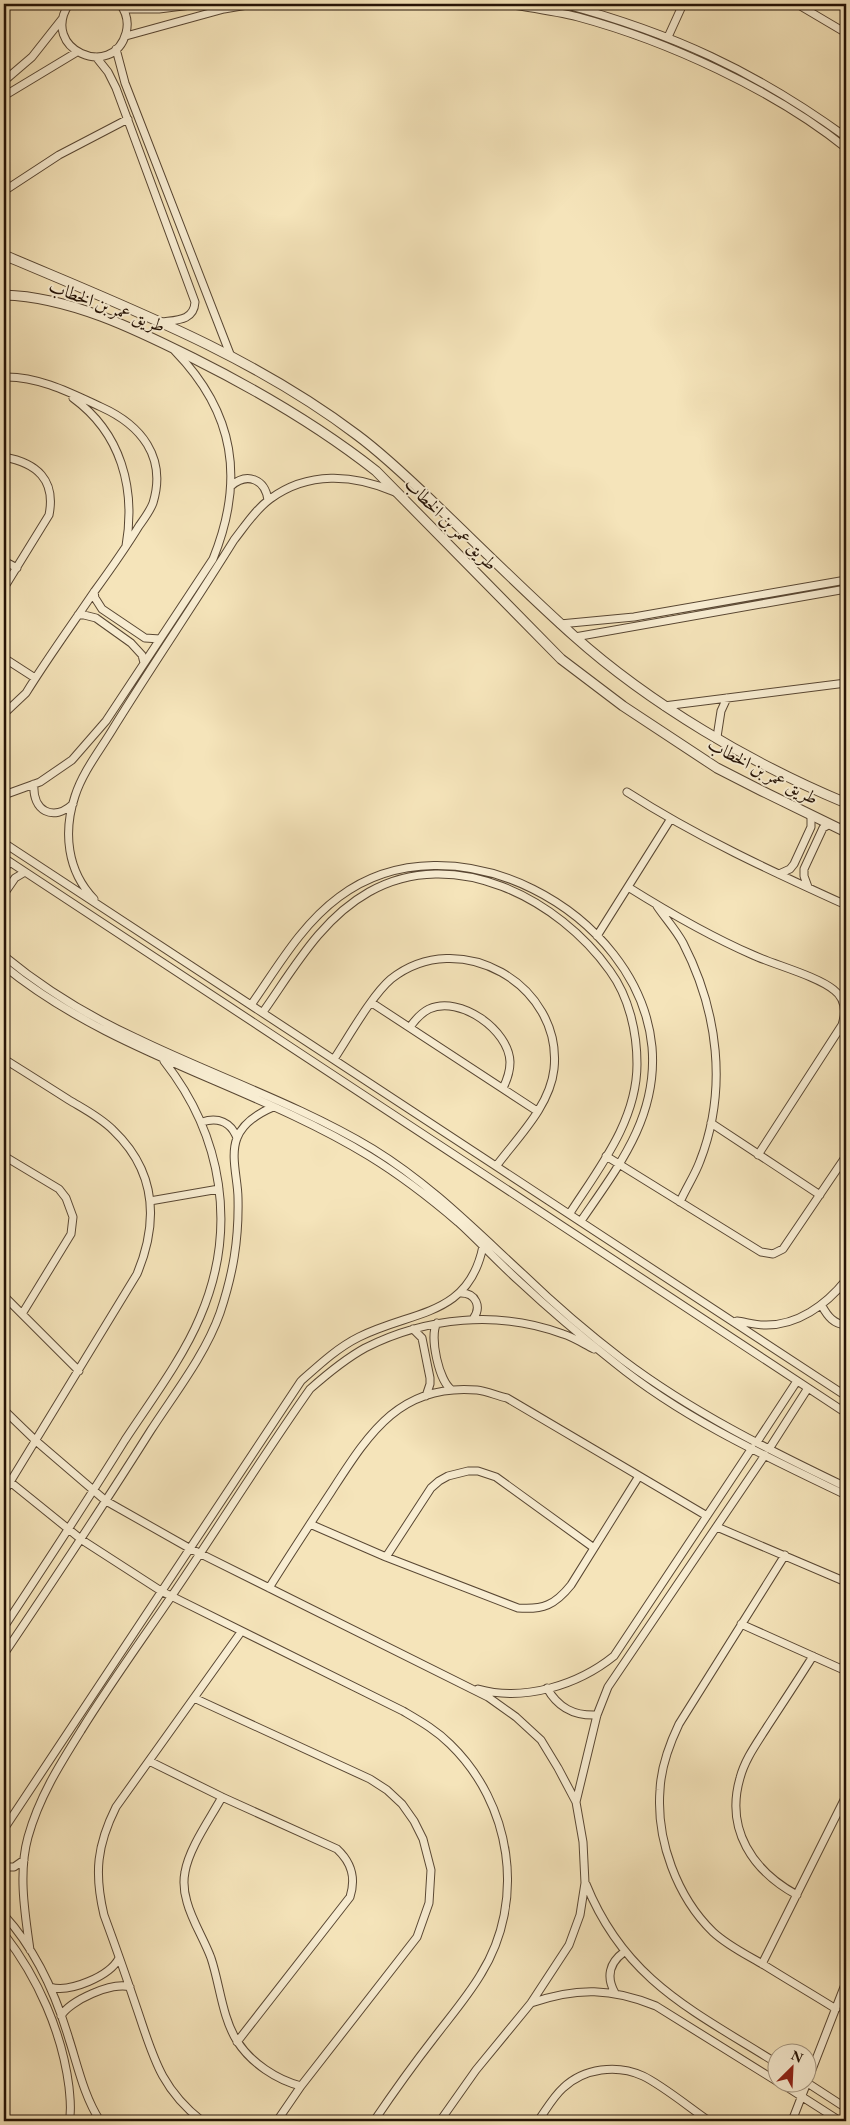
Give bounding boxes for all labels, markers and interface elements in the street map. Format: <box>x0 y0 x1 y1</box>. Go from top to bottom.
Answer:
street label: طريق عمر بن الخطاب <box>46 274 168 338</box>
street label: طريق عمر بن الخطاب <box>399 472 503 576</box>
street label: طريق عمر بن الخطاب <box>703 732 823 810</box>
north arrow <box>768 2042 818 2092</box>
text: N <box>788 2046 807 2067</box>

